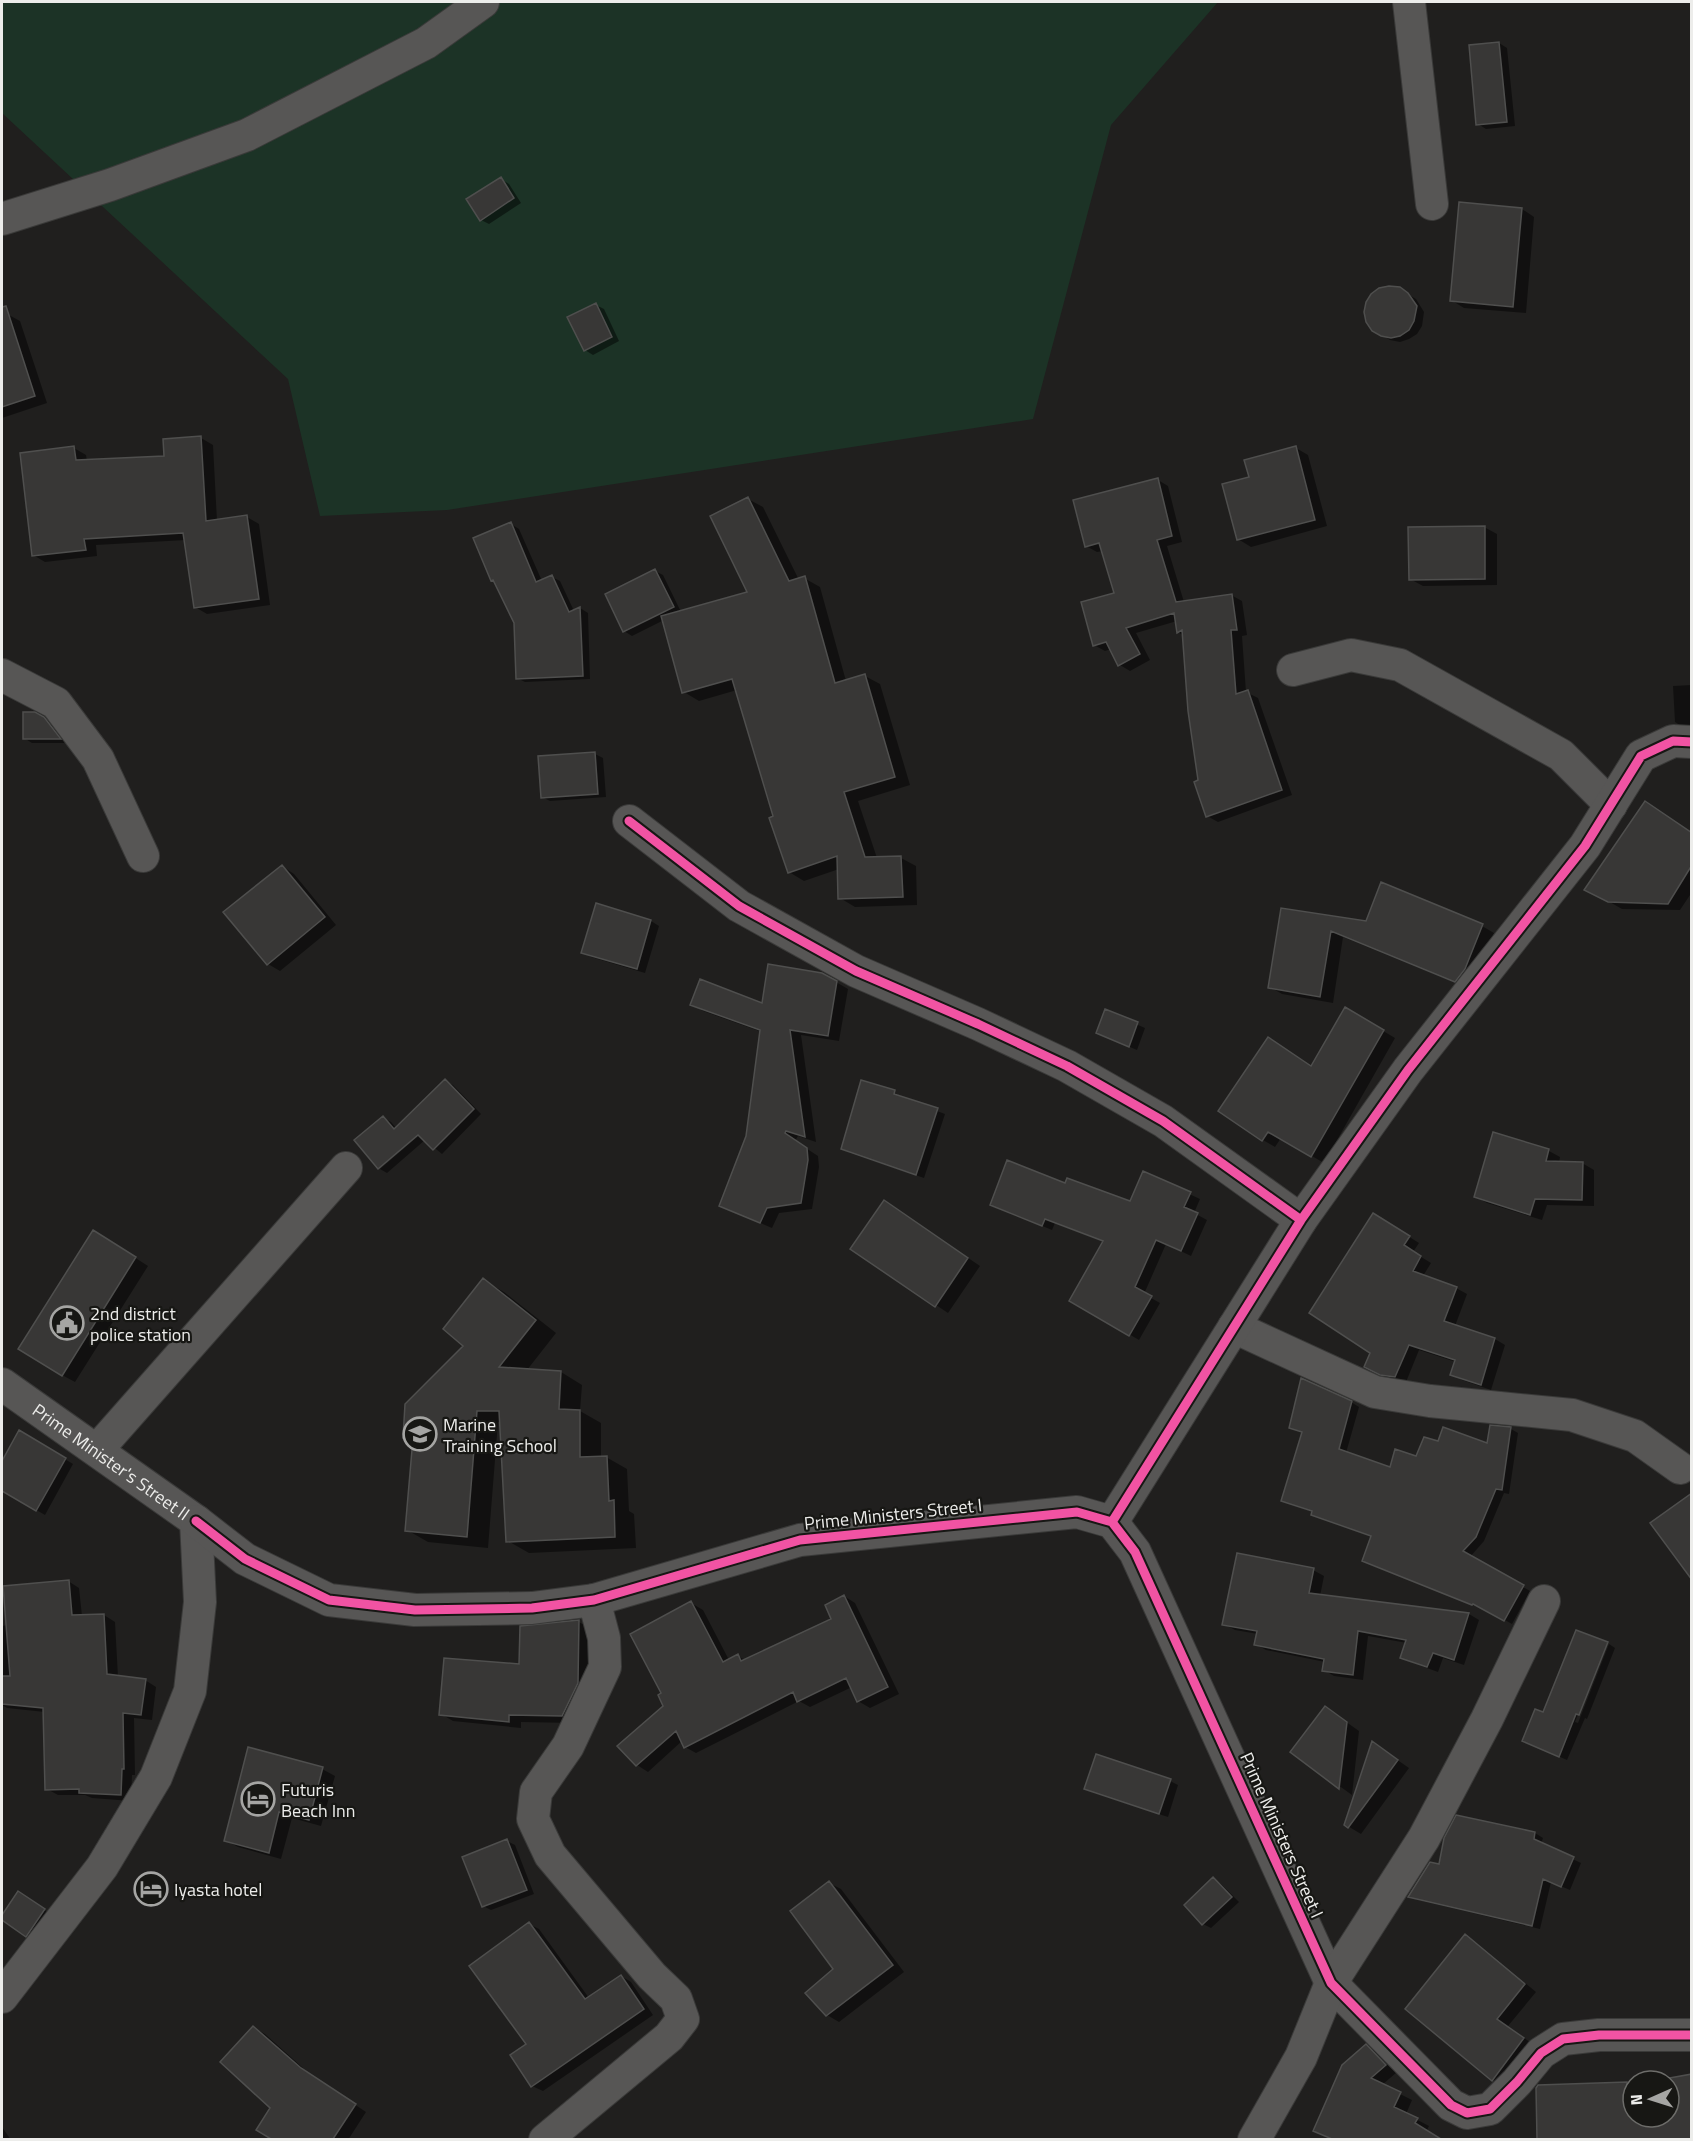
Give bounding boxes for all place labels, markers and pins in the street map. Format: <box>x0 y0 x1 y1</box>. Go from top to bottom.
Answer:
place label: 2nd district police station <box>90 1300 191 1348</box>
public building icon: 2nd district police station <box>49 1305 85 1341</box>
place label: Marine Training School <box>443 1411 557 1459</box>
school or university icon: Marine Training School <box>402 1416 438 1452</box>
place label: Futuris Beach Inn <box>281 1776 355 1824</box>
hotel icon: Futuris Beach Inn <box>240 1781 276 1817</box>
hotel icon: Iyasta hotel <box>133 1871 169 1907</box>
place label: Iyasta hotel <box>174 1876 262 1903</box>

